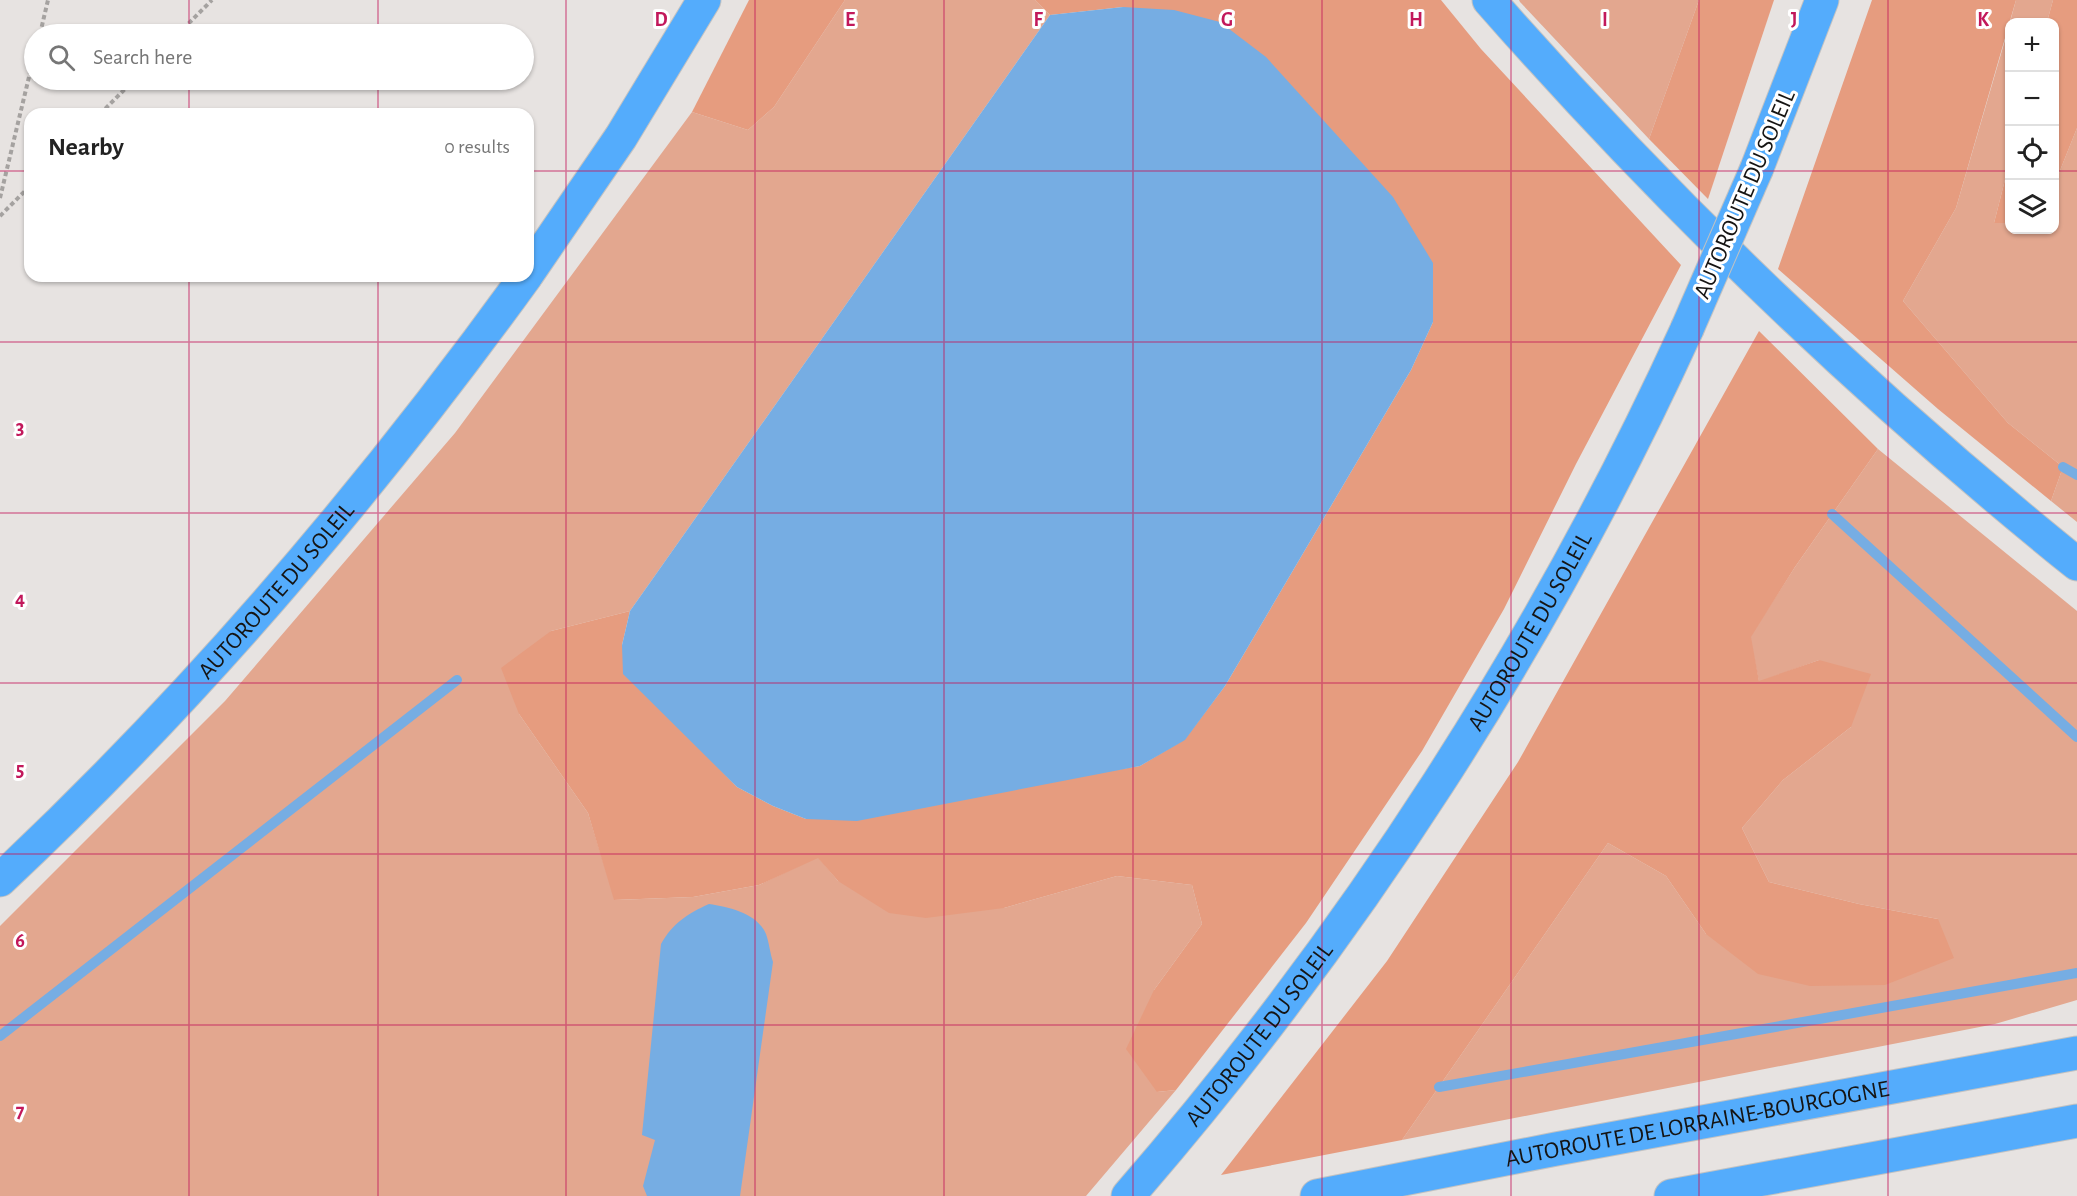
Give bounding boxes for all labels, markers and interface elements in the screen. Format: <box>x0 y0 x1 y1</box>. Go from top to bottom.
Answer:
text: D <box>654 10 668 30</box>
text: E <box>845 10 855 30</box>
text: F <box>1033 10 1043 30</box>
text: G <box>1221 10 1233 30</box>
text: H <box>1409 10 1423 30</box>
text: I <box>1602 10 1608 30</box>
text: J <box>1791 10 1797 30</box>
text: K <box>1977 10 1989 30</box>
map controls <box>2005 18 2059 234</box>
button: + <box>2005 18 2059 72</box>
search box <box>24 24 534 90</box>
icon: search <box>45 41 78 74</box>
text: Search here <box>93 46 192 68</box>
button: − <box>2005 72 2059 126</box>
street label: AUTOROUTE DU SOLEIL <box>1690 87 1800 302</box>
button: locate <box>2005 126 2059 180</box>
text: Nearby <box>48 134 124 160</box>
text: 0 results <box>444 137 510 157</box>
button: layers <box>2005 180 2059 234</box>
text: 3 <box>16 418 24 438</box>
street label: AUTOROUTE DU SOLEIL <box>194 499 359 684</box>
street label: AUTOROUTE DU SOLEIL <box>1464 529 1597 735</box>
text: 4 <box>15 589 25 609</box>
text: 5 <box>16 760 24 780</box>
text: 6 <box>15 931 25 951</box>
street label: AUTOROUTE DU SOLEIL <box>1181 939 1338 1131</box>
street label: AUTOROUTE DE LORRAINE-BOURGOGNE <box>1503 1077 1892 1172</box>
text: 7 <box>16 1101 25 1121</box>

